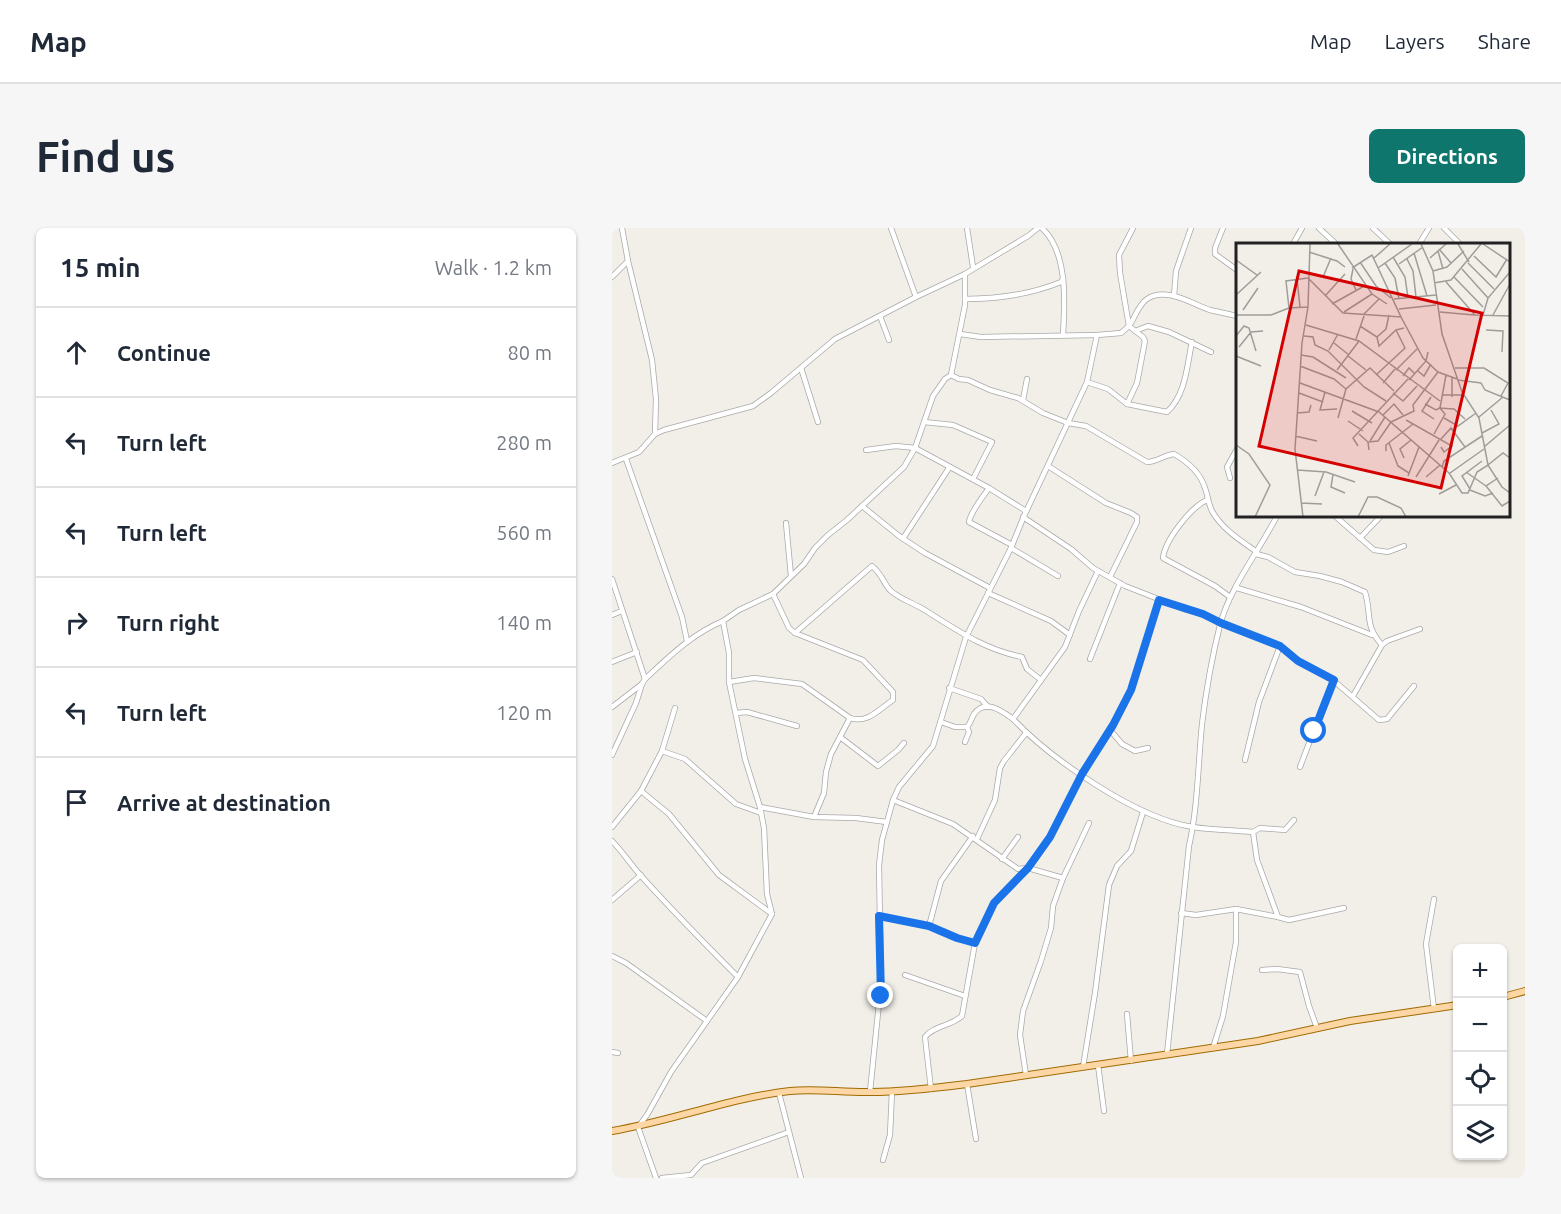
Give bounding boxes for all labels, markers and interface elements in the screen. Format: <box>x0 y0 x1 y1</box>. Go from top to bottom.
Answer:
text: Map <box>30 26 87 57</box>
text: Map <box>1310 29 1351 53</box>
text: Layers <box>1384 29 1445 53</box>
text: Share <box>1478 29 1531 53</box>
button: Directions <box>1369 129 1525 183</box>
text: Find us <box>36 133 175 180</box>
inset map <box>1236 243 1510 518</box>
text: 15 min <box>60 253 140 282</box>
text: Walk · 1.2 km <box>435 256 552 279</box>
icon: ahead <box>60 336 93 369</box>
text: Continue <box>117 340 211 365</box>
text: 80 m <box>508 341 552 364</box>
icon: left <box>60 426 93 459</box>
text: Turn left <box>117 430 207 455</box>
text: 280 m <box>496 431 552 454</box>
icon: left <box>60 516 93 549</box>
text: Turn left <box>117 520 207 545</box>
text: 560 m <box>496 521 552 544</box>
icon: right <box>60 606 93 639</box>
text: Turn right <box>117 610 219 635</box>
text: 140 m <box>496 611 552 634</box>
icon: left <box>60 696 93 729</box>
text: Turn left <box>117 700 207 725</box>
text: 120 m <box>496 701 552 724</box>
route start <box>1300 717 1326 743</box>
icon: arrive <box>60 786 93 819</box>
text: Arrive at destination <box>117 790 331 815</box>
map controls <box>1453 944 1507 1160</box>
button: + <box>1453 944 1507 998</box>
route end <box>867 982 893 1008</box>
button: − <box>1453 998 1507 1052</box>
button: locate <box>1453 1052 1507 1106</box>
button: layers <box>1453 1106 1507 1160</box>

